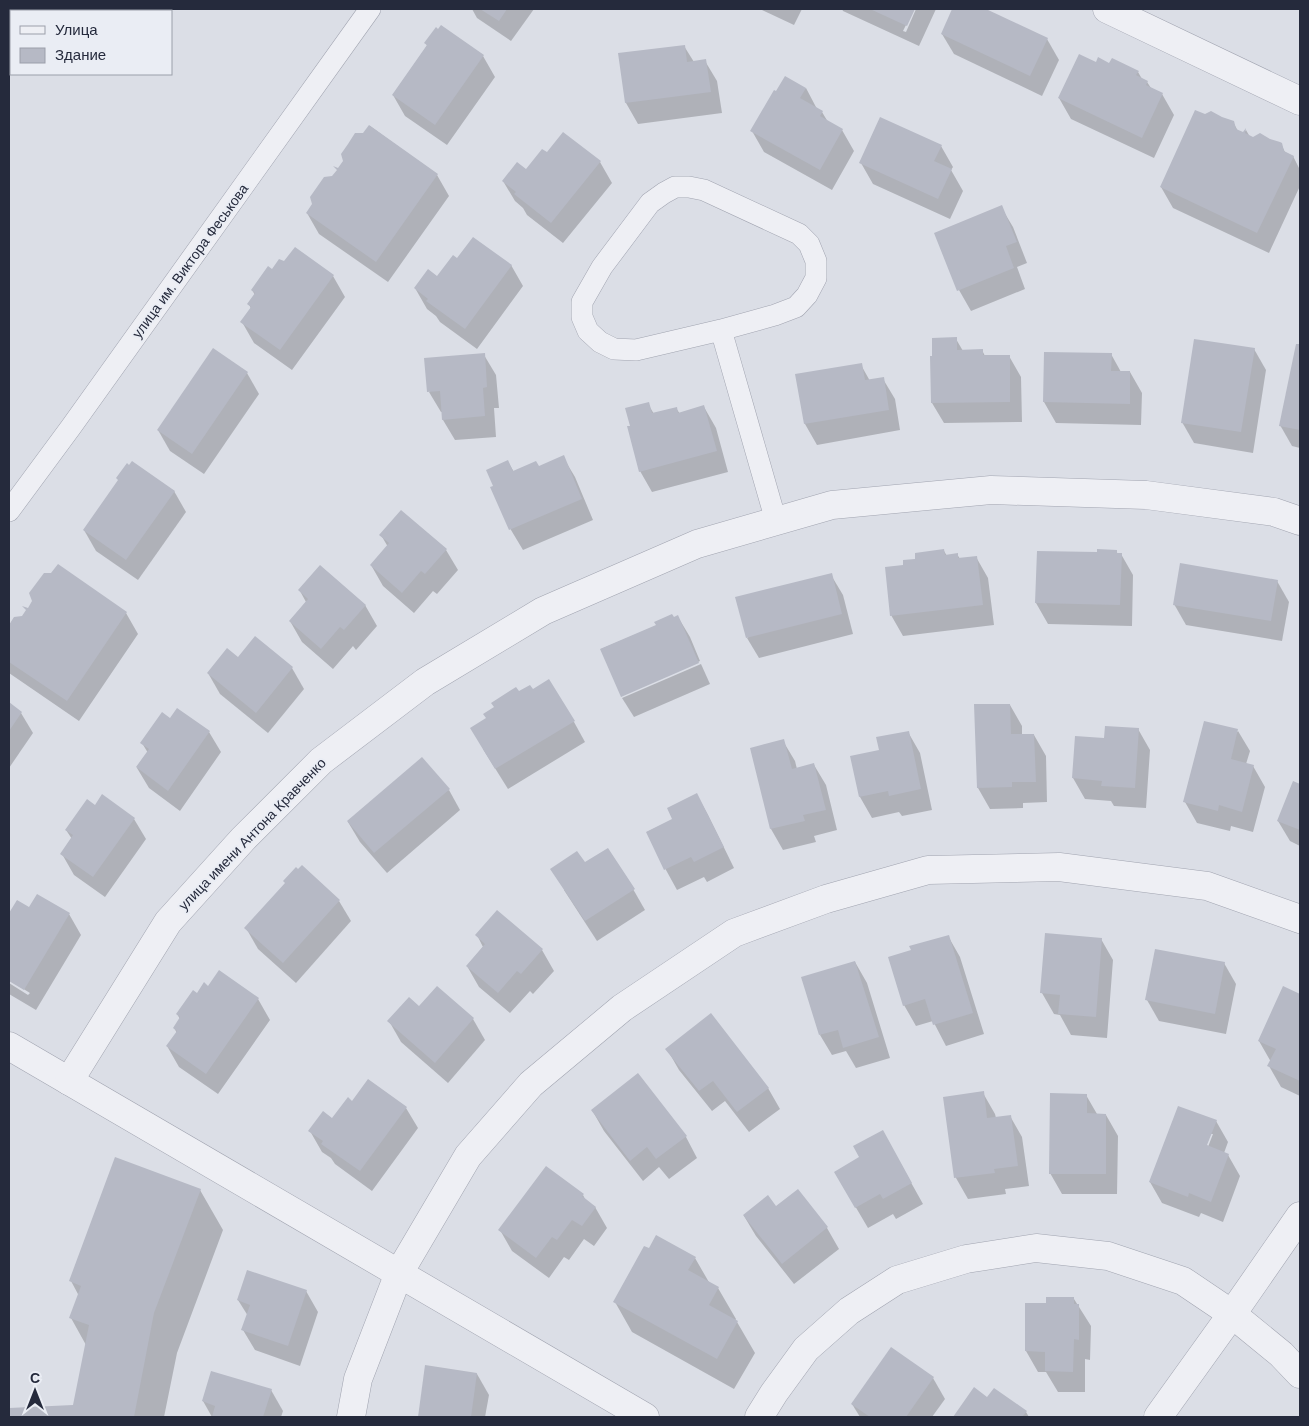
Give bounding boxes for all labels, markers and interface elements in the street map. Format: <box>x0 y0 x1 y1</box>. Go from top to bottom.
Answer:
legend <box>10 10 172 75</box>
text: Улица <box>55 21 98 38</box>
text: Здание <box>55 46 106 63</box>
street label: улица им. Виктора Феськова <box>129 181 251 341</box>
street label: улица имени Антона Кравченко <box>175 755 329 913</box>
north arrow <box>10 1366 60 1416</box>
text: С <box>30 1370 40 1386</box>

